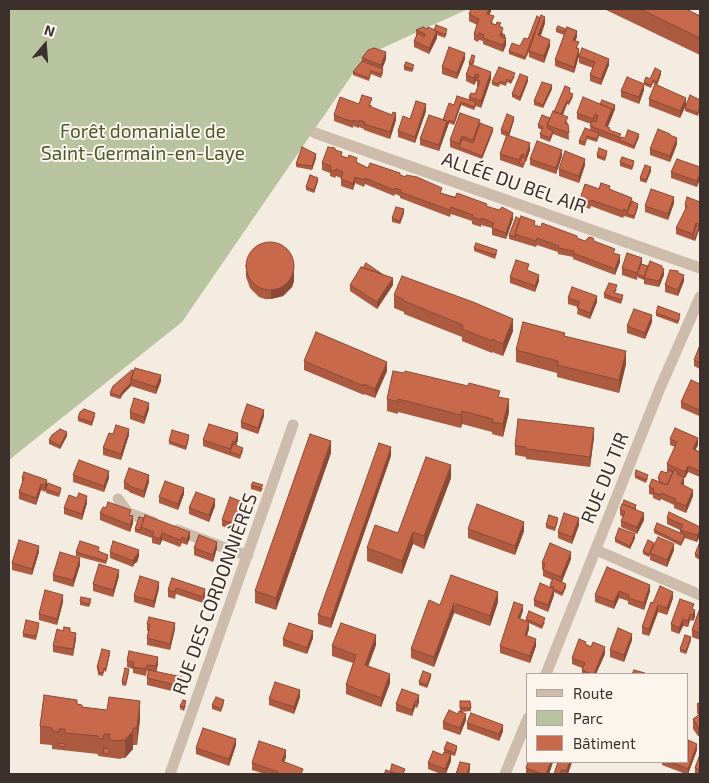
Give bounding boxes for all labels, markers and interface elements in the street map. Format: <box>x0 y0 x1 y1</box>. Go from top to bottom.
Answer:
north arrow <box>20 20 70 70</box>
text: N <box>42 21 57 40</box>
park label: Forêt domaniale de Saint-Germain-en-Laye <box>41 121 245 165</box>
street label: ALLÉE DU BEL AIR <box>439 148 589 218</box>
street label: RUE DU TIR <box>576 429 634 527</box>
street label: RUE DES CORDONNIÈRES <box>168 490 262 698</box>
legend <box>526 673 689 763</box>
text: Route <box>573 684 613 702</box>
text: Parc <box>573 709 603 727</box>
text: Bâtiment <box>573 734 636 752</box>

